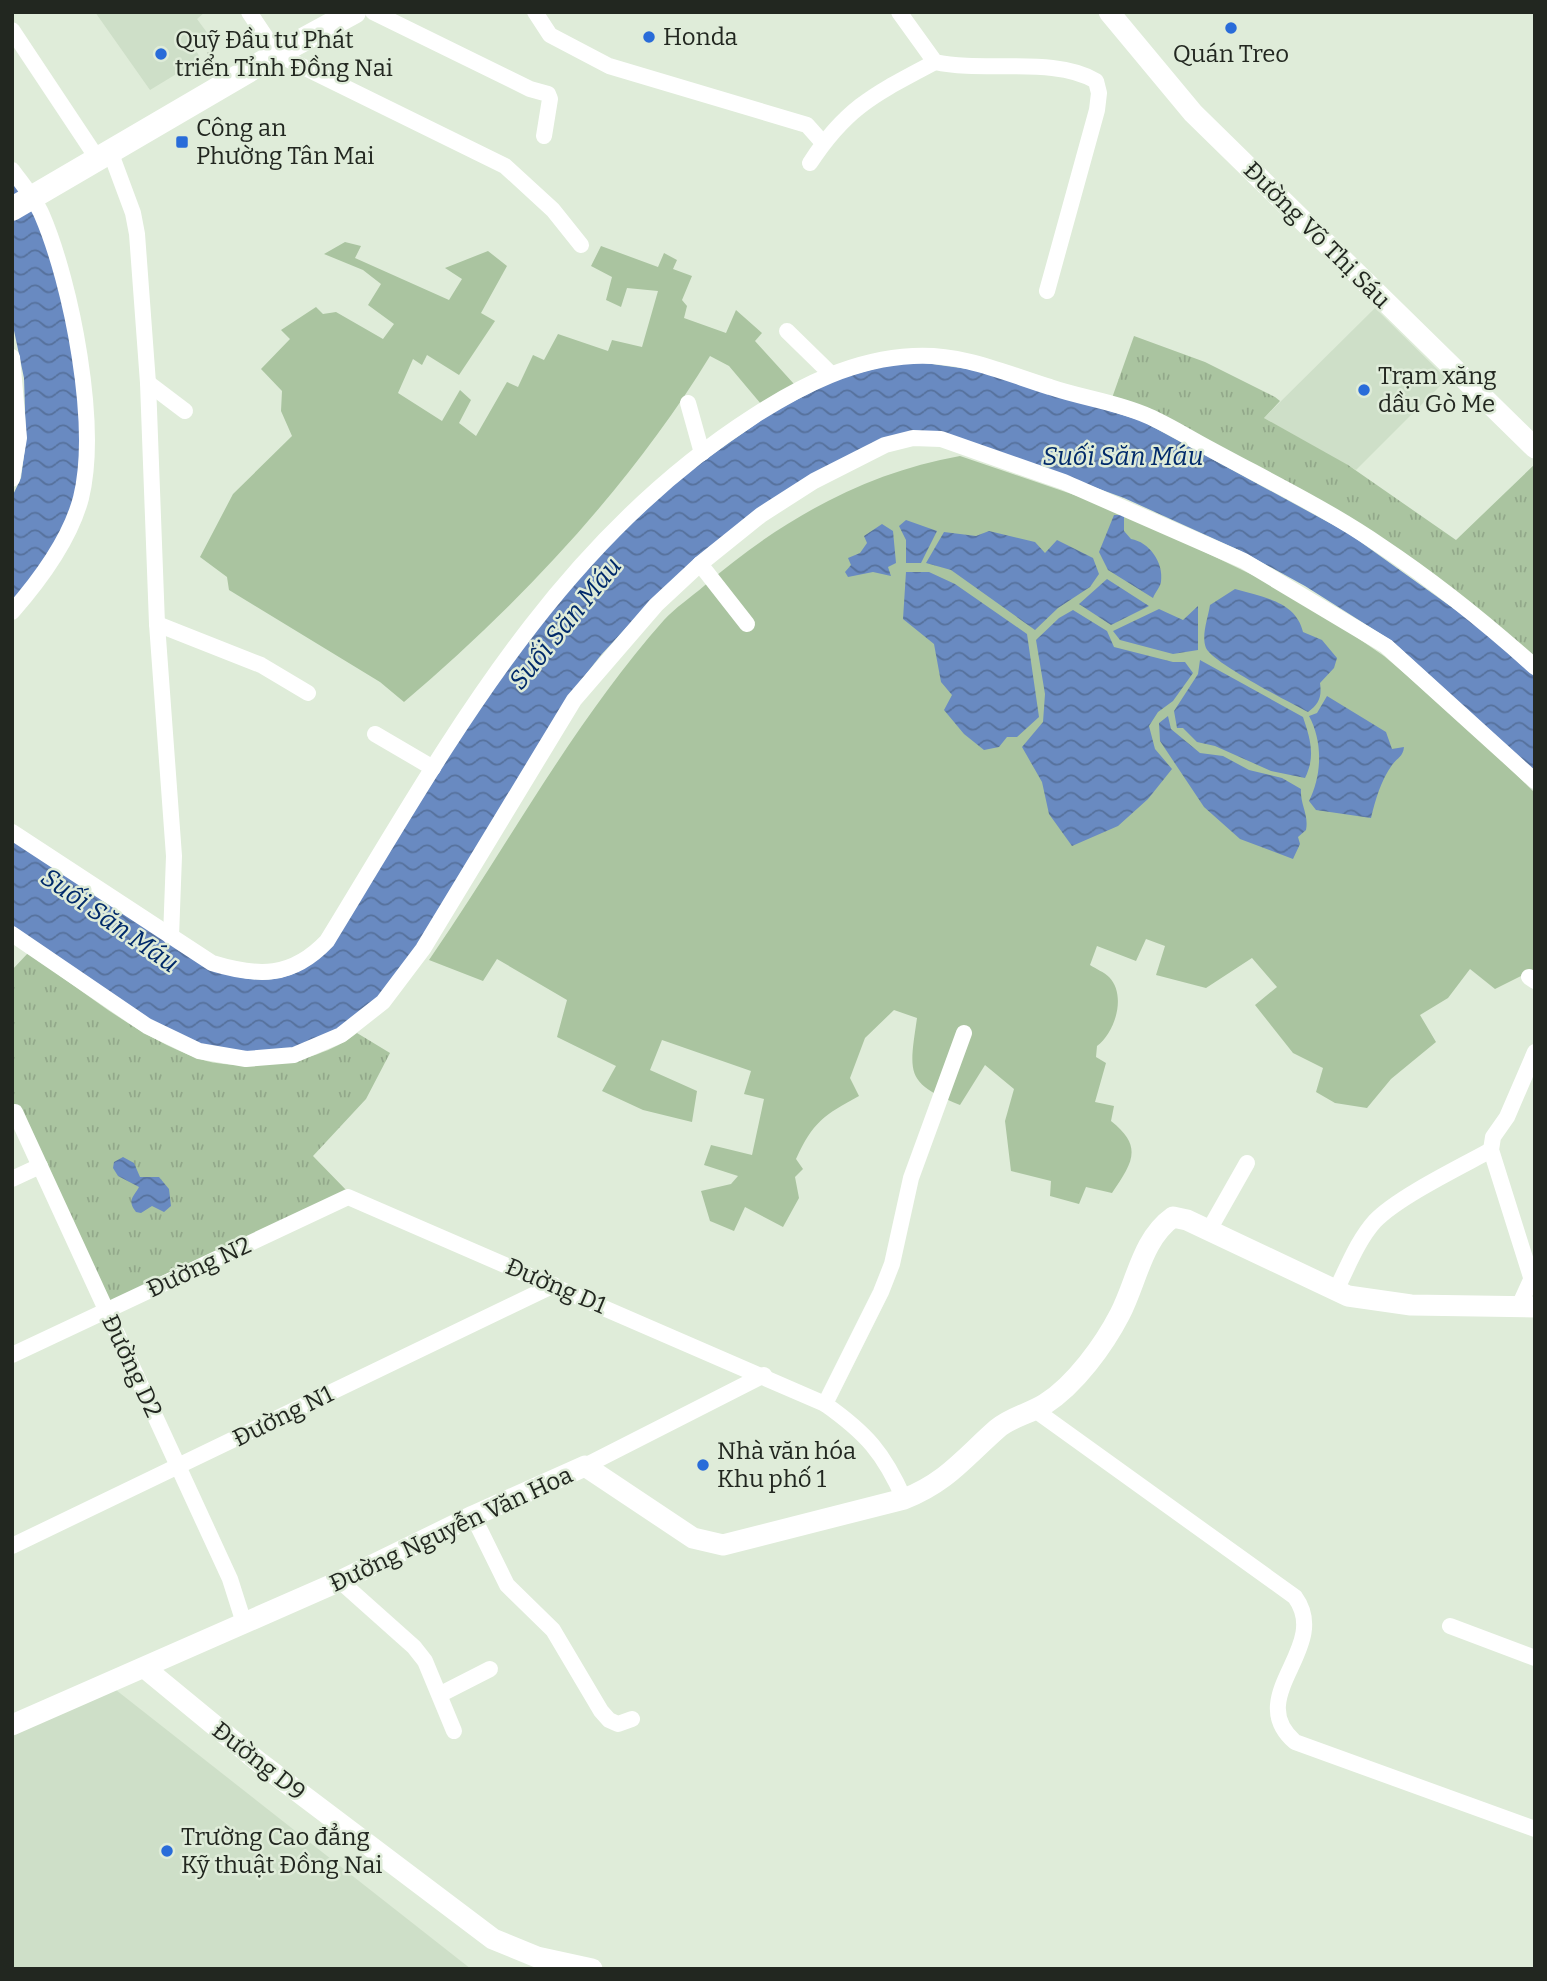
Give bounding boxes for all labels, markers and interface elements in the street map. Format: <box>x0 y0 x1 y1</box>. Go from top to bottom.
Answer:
marker: Quán Treo <box>1223 20 1239 36</box>
place label: Honda <box>663 23 738 51</box>
place label: Quỹ Đầu tư Phát triển Tỉnh Đồng Nai <box>175 26 393 82</box>
marker: Honda <box>641 29 657 45</box>
place label: Quán Treo <box>1173 40 1289 68</box>
marker: Quỹ Đầu tư Phát triển Tỉnh Đồng Nai <box>153 46 169 62</box>
place label: Công an Phường Tân Mai <box>196 114 374 170</box>
marker: Công an Phường Tân Mai <box>174 134 190 150</box>
street label: Đường Võ Thị Sáu <box>1238 156 1396 314</box>
place label: Trạm xăng dầu Gò Me <box>1378 362 1497 418</box>
marker: Trạm xăng dầu Gò Me <box>1356 382 1372 398</box>
water label: Suối Săn Máu <box>1043 441 1204 472</box>
water label: Suối Săn Máu <box>503 551 628 696</box>
water label: Suối Săn Máu <box>35 862 185 979</box>
street label: Đường N2 <box>143 1231 255 1303</box>
street label: Đường D1 <box>502 1252 611 1320</box>
street label: Đường D2 <box>96 1310 168 1422</box>
street label: Đường N1 <box>228 1380 338 1452</box>
place label: Nhà văn hóa Khu phố 1 <box>717 1437 856 1493</box>
marker: Nhà văn hóa Khu phố 1 <box>695 1457 711 1473</box>
street label: Đường Nguyễn Văn Hoa <box>325 1460 577 1598</box>
street label: Đường D9 <box>207 1716 311 1806</box>
place label: Trường Cao đẳng Kỹ thuật Đồng Nai <box>181 1823 383 1879</box>
marker: Trường Cao đẳng Kỹ thuật Đồng Nai <box>159 1843 175 1859</box>

